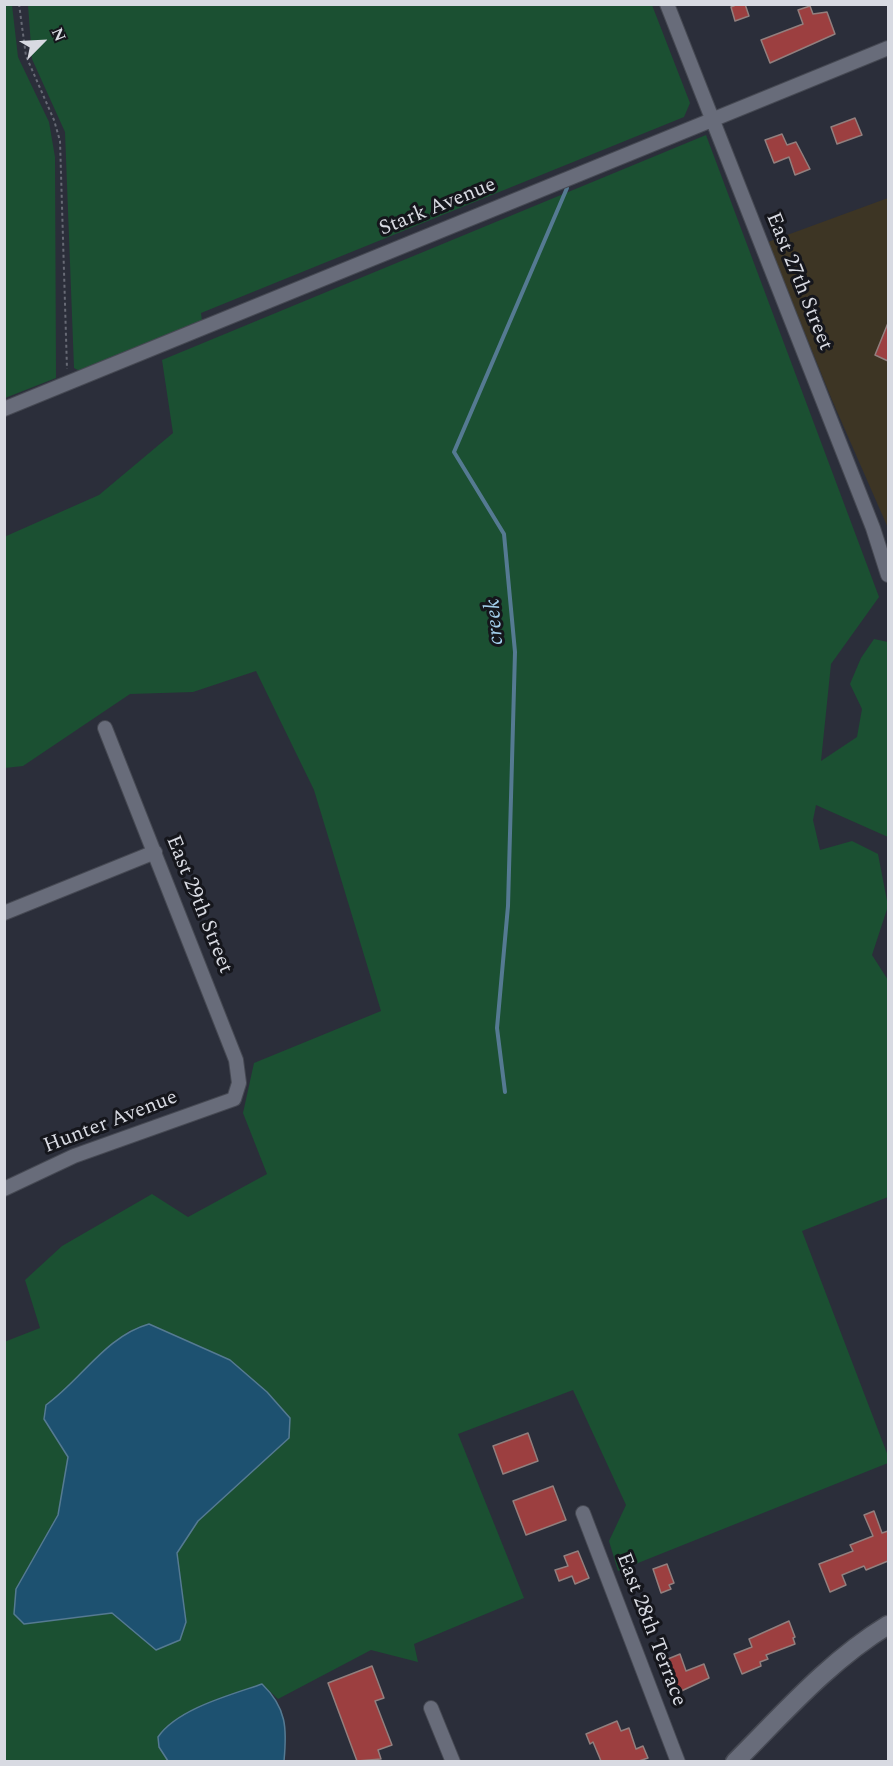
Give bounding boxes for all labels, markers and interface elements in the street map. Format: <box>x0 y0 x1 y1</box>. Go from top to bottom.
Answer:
north arrow <box>12 12 72 72</box>
text: N <box>45 24 72 46</box>
street label: Stark Avenue <box>376 173 500 243</box>
street label: East 27th Street <box>759 209 837 355</box>
water label: creek <box>481 598 511 646</box>
street label: East 29th Street <box>159 832 237 978</box>
street label: Hunter Avenue <box>40 1086 182 1160</box>
street label: East 28th Terrace <box>609 1550 691 1710</box>

